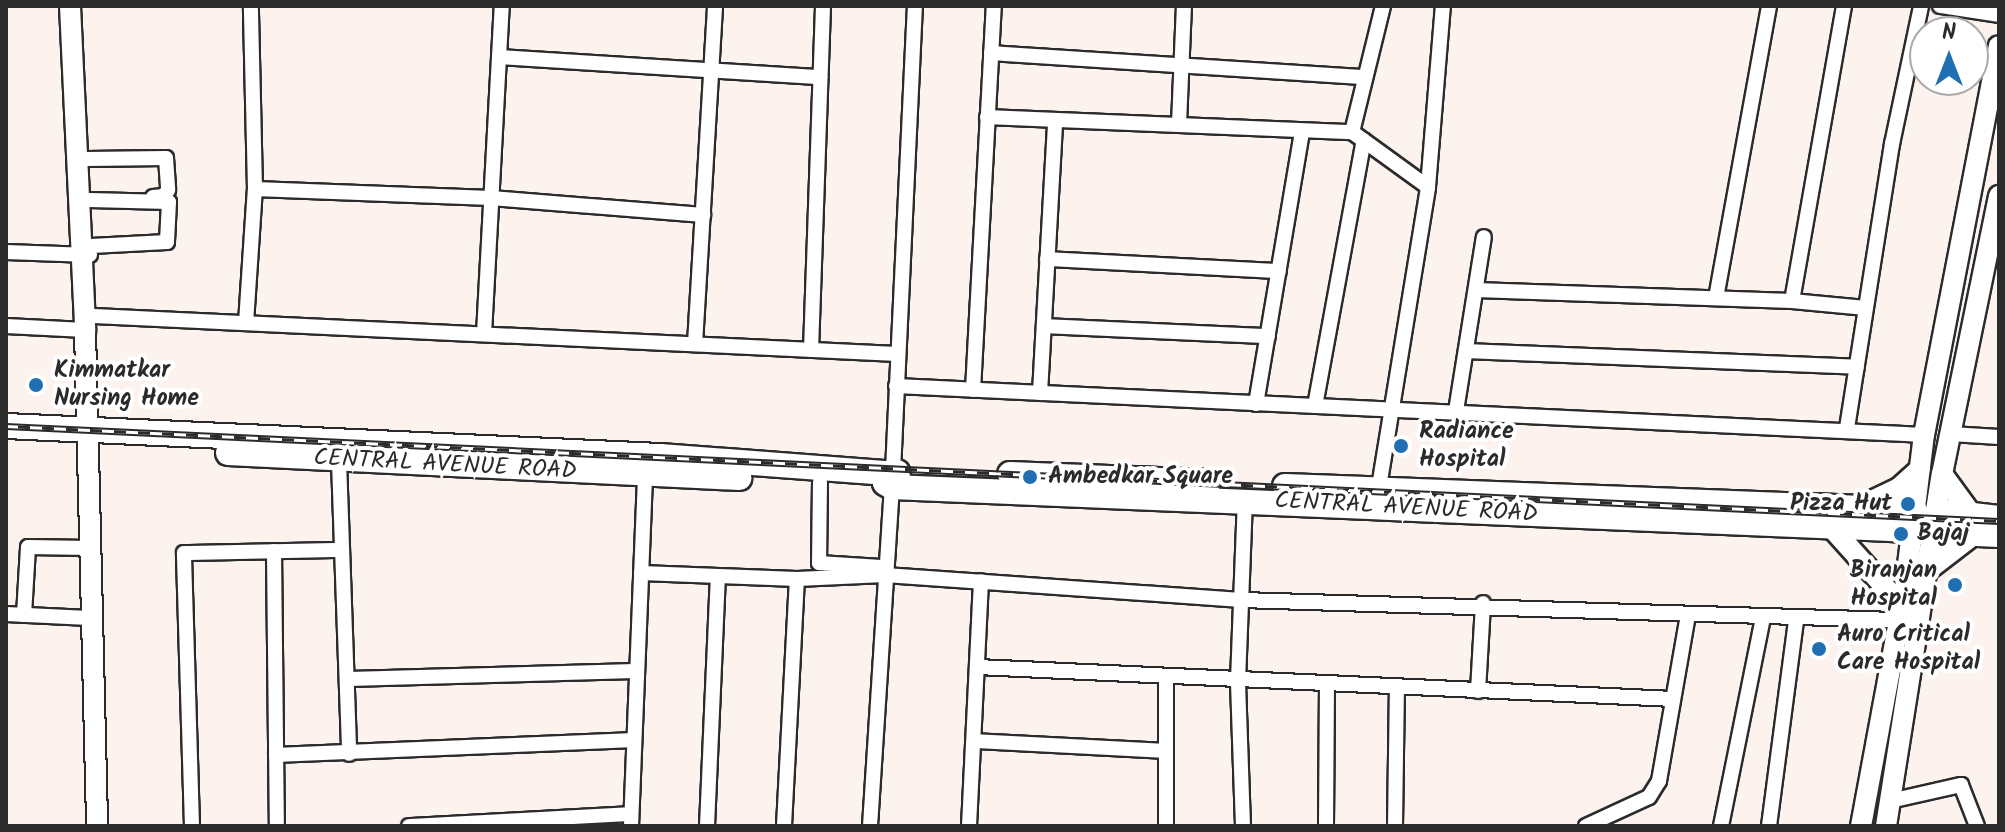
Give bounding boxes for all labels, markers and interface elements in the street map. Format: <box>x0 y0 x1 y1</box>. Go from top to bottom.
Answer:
north arrow <box>1909 16 1989 96</box>
text: N <box>1942 16 1956 51</box>
place label: Kimmatkar Nursing Home <box>54 357 199 413</box>
marker: Kimmatkar Nursing Home <box>25 374 47 396</box>
place label: Radiance Hospital <box>1419 418 1514 474</box>
marker: Radiance Hospital <box>1390 435 1412 457</box>
street label: CENTRAL AVENUE ROAD <box>313 444 577 486</box>
place label: Ambedkar Square <box>1048 463 1233 491</box>
marker: Ambedkar Square <box>1019 466 1041 488</box>
street label: CENTRAL AVENUE ROAD <box>1274 487 1538 529</box>
place label: Pizza Hut <box>1790 490 1892 518</box>
marker: Pizza Hut <box>1899 495 1917 513</box>
place label: Bajaj <box>1917 520 1969 548</box>
marker: Bajaj <box>1892 525 1910 543</box>
place label: Biranjan Hospital <box>1850 557 1937 613</box>
marker: Biranjan Hospital <box>1944 574 1966 596</box>
place label: Auro Critical Care Hospital <box>1837 621 1980 677</box>
marker: Auro Critical Care Hospital <box>1808 638 1830 660</box>

